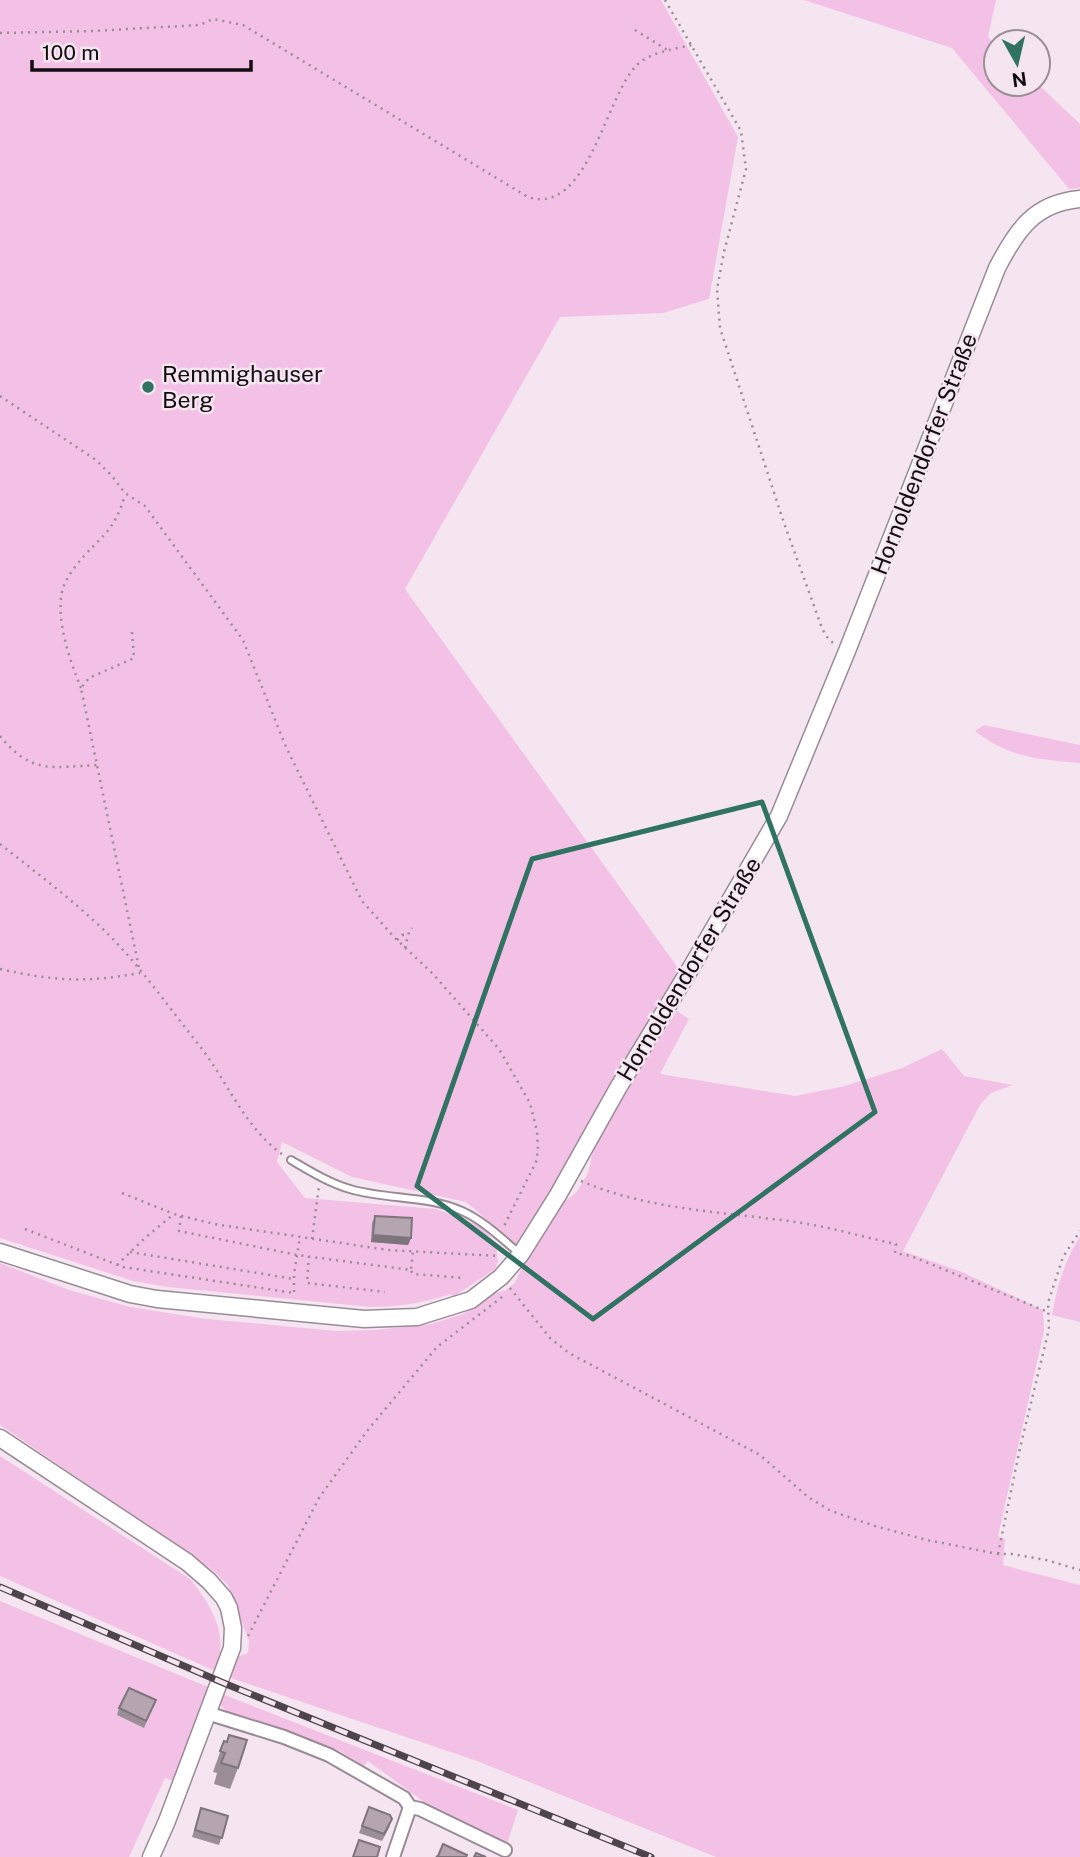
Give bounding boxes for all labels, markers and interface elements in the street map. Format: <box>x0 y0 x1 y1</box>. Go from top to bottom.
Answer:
scale bar <box>32 28 250 72</box>
north arrow <box>982 28 1052 98</box>
text: 100 m <box>42 40 99 65</box>
text: N <box>1010 68 1028 92</box>
street label: Hornoldendorfer Straße <box>865 329 982 578</box>
place label: Remmighauser Berg <box>162 360 323 413</box>
marker: Remmighauser Berg <box>140 379 156 395</box>
street label: Hornoldendorfer Straße <box>611 852 766 1086</box>

